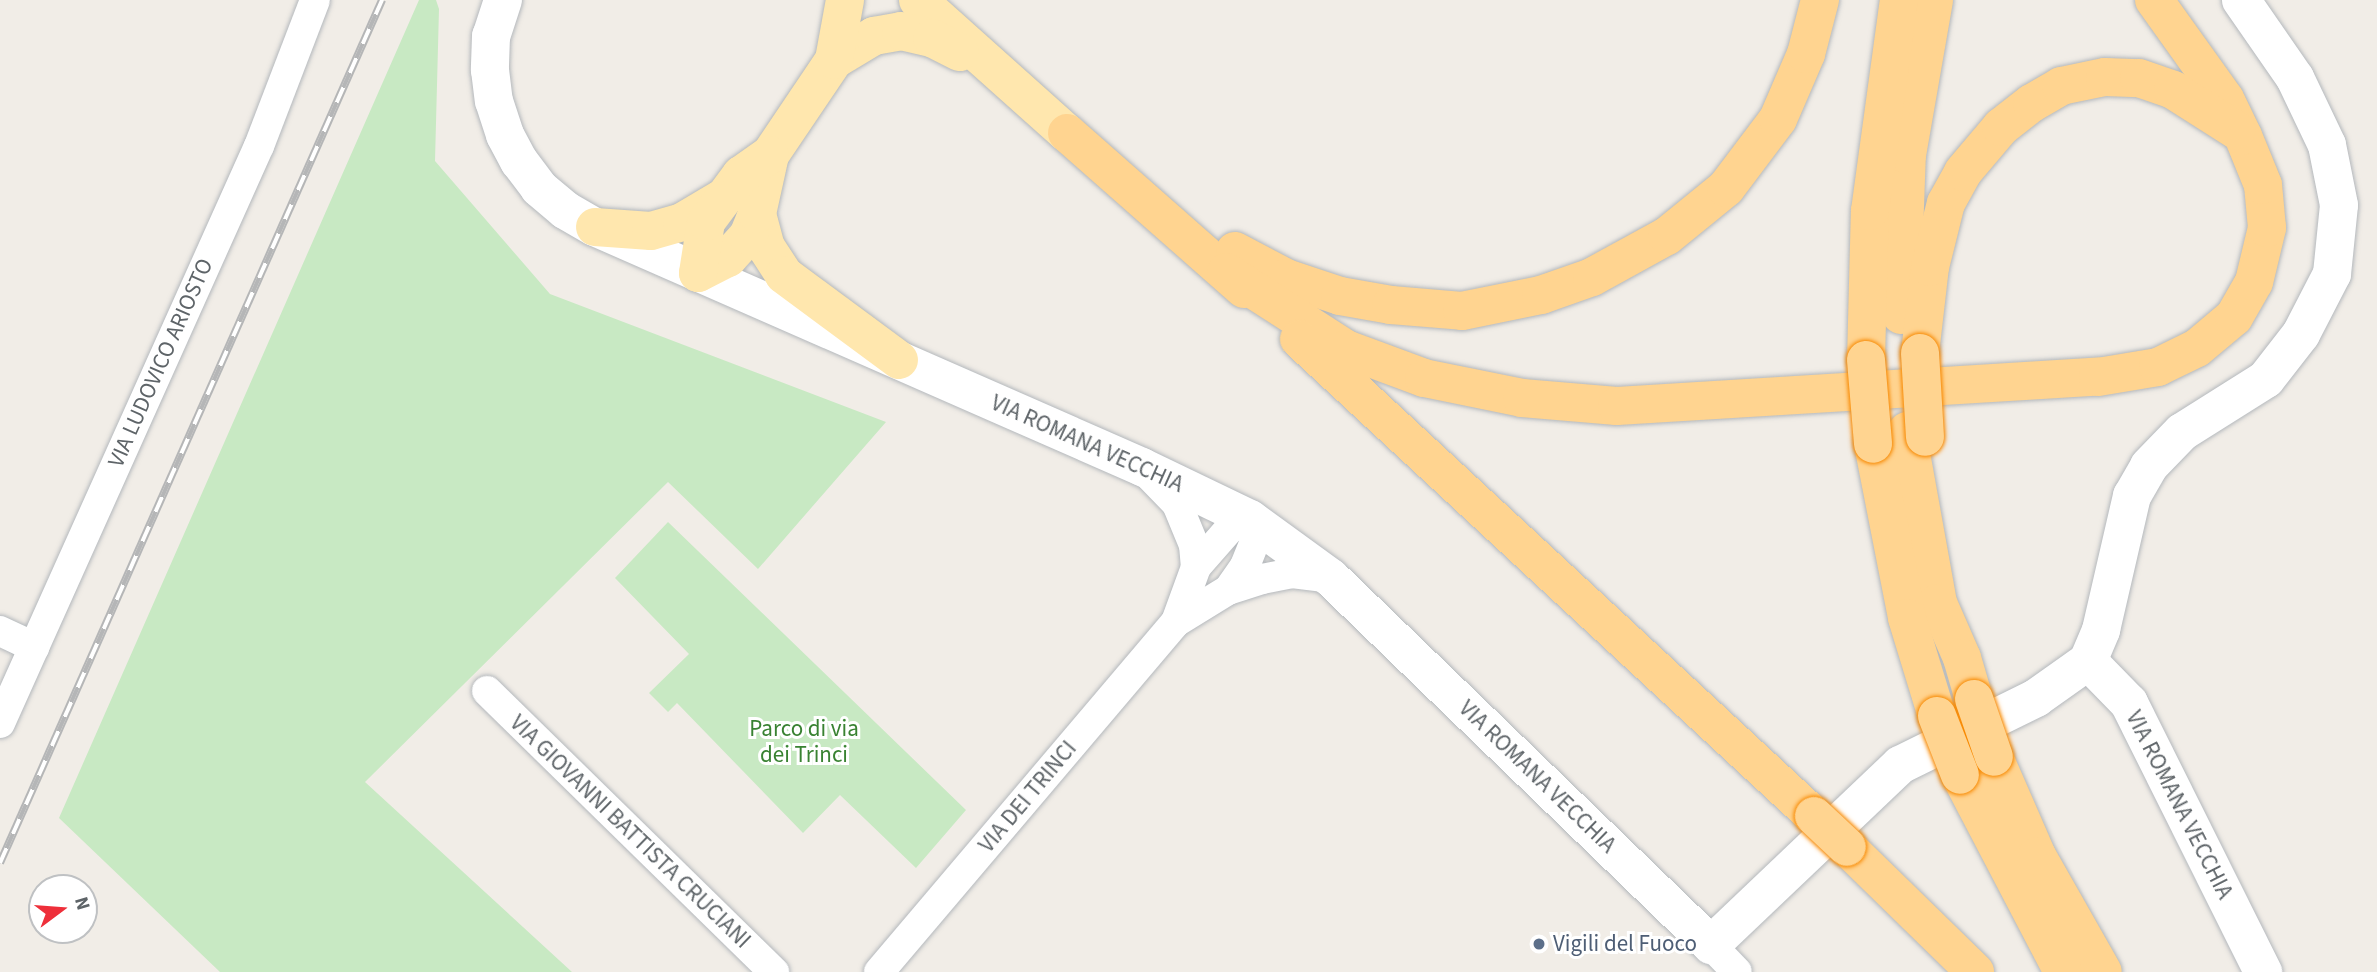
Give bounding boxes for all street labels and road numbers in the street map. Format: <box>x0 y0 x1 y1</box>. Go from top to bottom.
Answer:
street label: VIA LUDOVICO ARIOSTO <box>103 254 219 472</box>
street label: VIA ROMANA VECCHIA <box>987 389 1187 499</box>
street label: VIA ROMANA VECCHIA <box>1453 695 1621 859</box>
street label: VIA ROMANA VECCHIA <box>2120 706 2238 904</box>
street label: VIA GIOVANNI BATTISTA CRUCIANI <box>504 709 756 955</box>
street label: VIA DEI TRINCI <box>973 735 1083 859</box>

